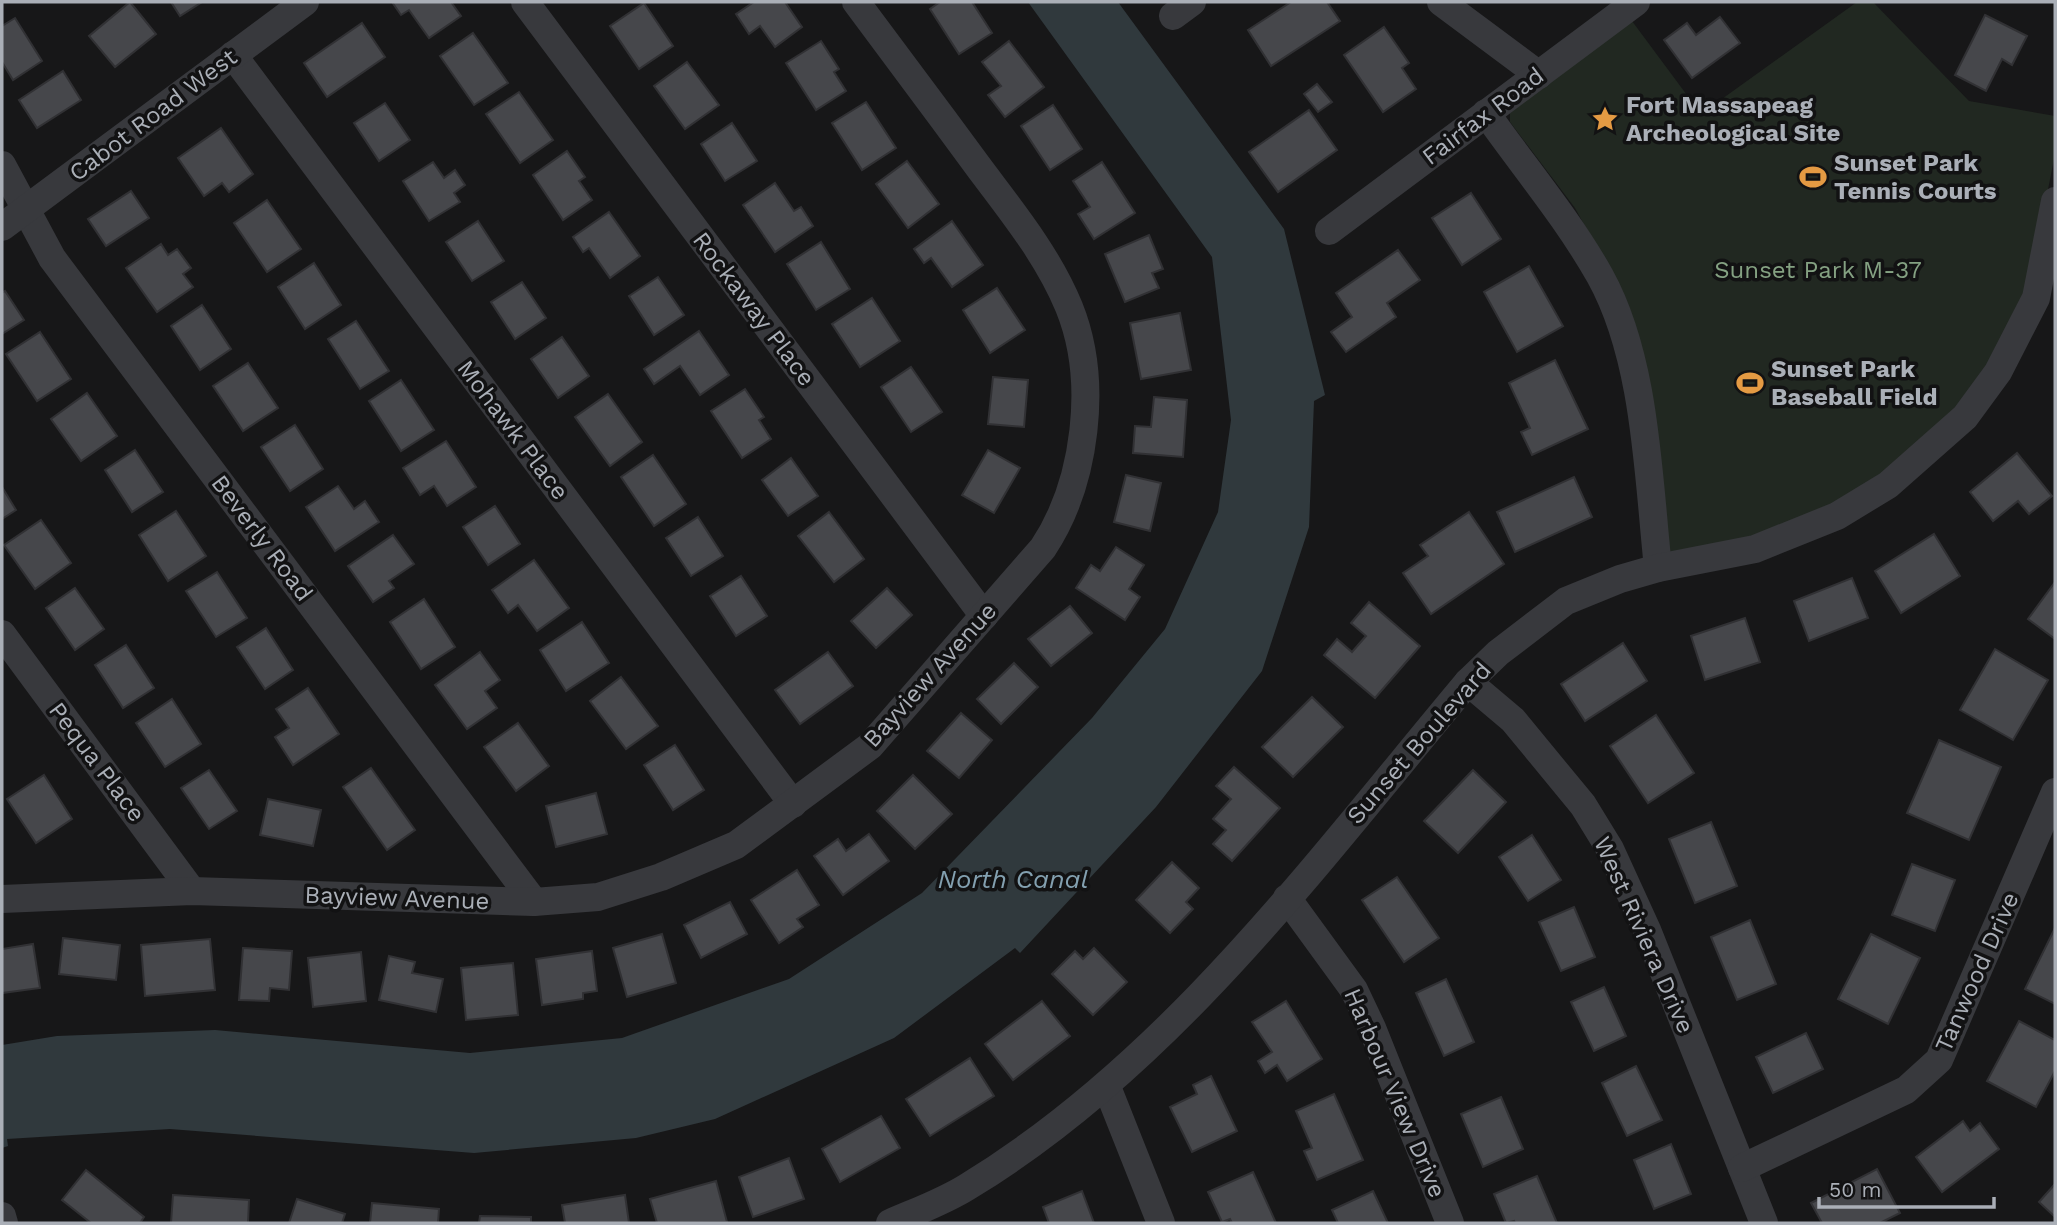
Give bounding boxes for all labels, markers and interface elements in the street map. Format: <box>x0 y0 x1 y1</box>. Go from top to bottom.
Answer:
street label: Cabot Road West <box>64 43 242 187</box>
street label: Fairfax Road <box>1417 61 1549 171</box>
place label: Fort Massapeag Archeological Site <box>1626 91 1840 147</box>
place icon: Fort Massapeag Archeological Site <box>1590 104 1620 134</box>
place label: Sunset Park Tennis Courts <box>1834 149 1997 205</box>
sports icon: Sunset Park Tennis Courts <box>1798 162 1828 192</box>
street label: Rockaway Place <box>687 226 821 392</box>
park label: Sunset Park M-37 <box>1714 256 1922 284</box>
street label: Mohawk Place <box>452 355 574 505</box>
place label: Sunset Park Baseball Field <box>1771 355 1937 411</box>
sports icon: Sunset Park Baseball Field <box>1735 368 1765 398</box>
street label: Beverly Road <box>205 469 319 607</box>
street label: Bayview Avenue <box>858 597 1002 753</box>
street label: Sunset Boulevard <box>1341 656 1497 830</box>
street label: Pequa Place <box>43 697 151 827</box>
street label: West Riviera Drive <box>1588 832 1700 1038</box>
water label: North Canal <box>938 864 1089 894</box>
street label: Bayview Avenue <box>304 881 490 915</box>
street label: Tanwood Drive <box>1929 888 2025 1056</box>
street label: Harbour View Drive <box>1338 984 1452 1202</box>
scale bar <box>1819 1166 1994 1210</box>
text: 50 m <box>1829 1177 1881 1202</box>

